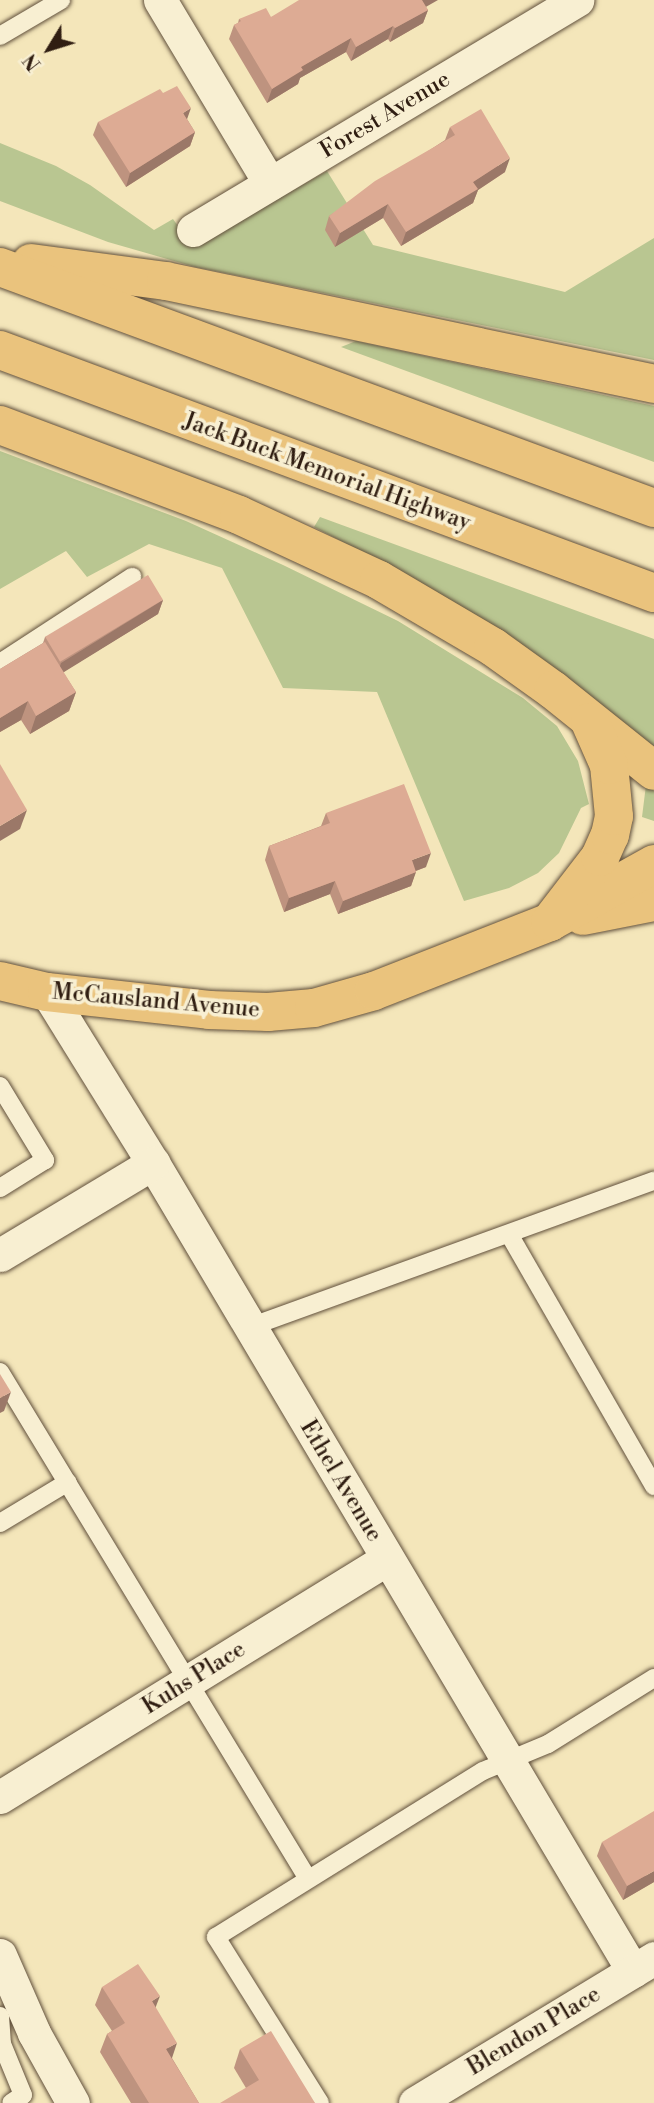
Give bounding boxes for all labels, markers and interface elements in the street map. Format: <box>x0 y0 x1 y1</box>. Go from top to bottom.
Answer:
north arrow <box>14 14 84 84</box>
text: N <box>18 49 47 75</box>
street label: Forest Avenue <box>315 65 455 165</box>
street label: Jack Buck Memorial Highway <box>180 407 474 537</box>
street label: McCausland Avenue <box>51 978 261 1024</box>
street label: Ethel Avenue <box>294 1415 388 1547</box>
street label: Kuhs Place <box>137 1636 251 1720</box>
street label: Blendon Place <box>463 1981 605 2081</box>

